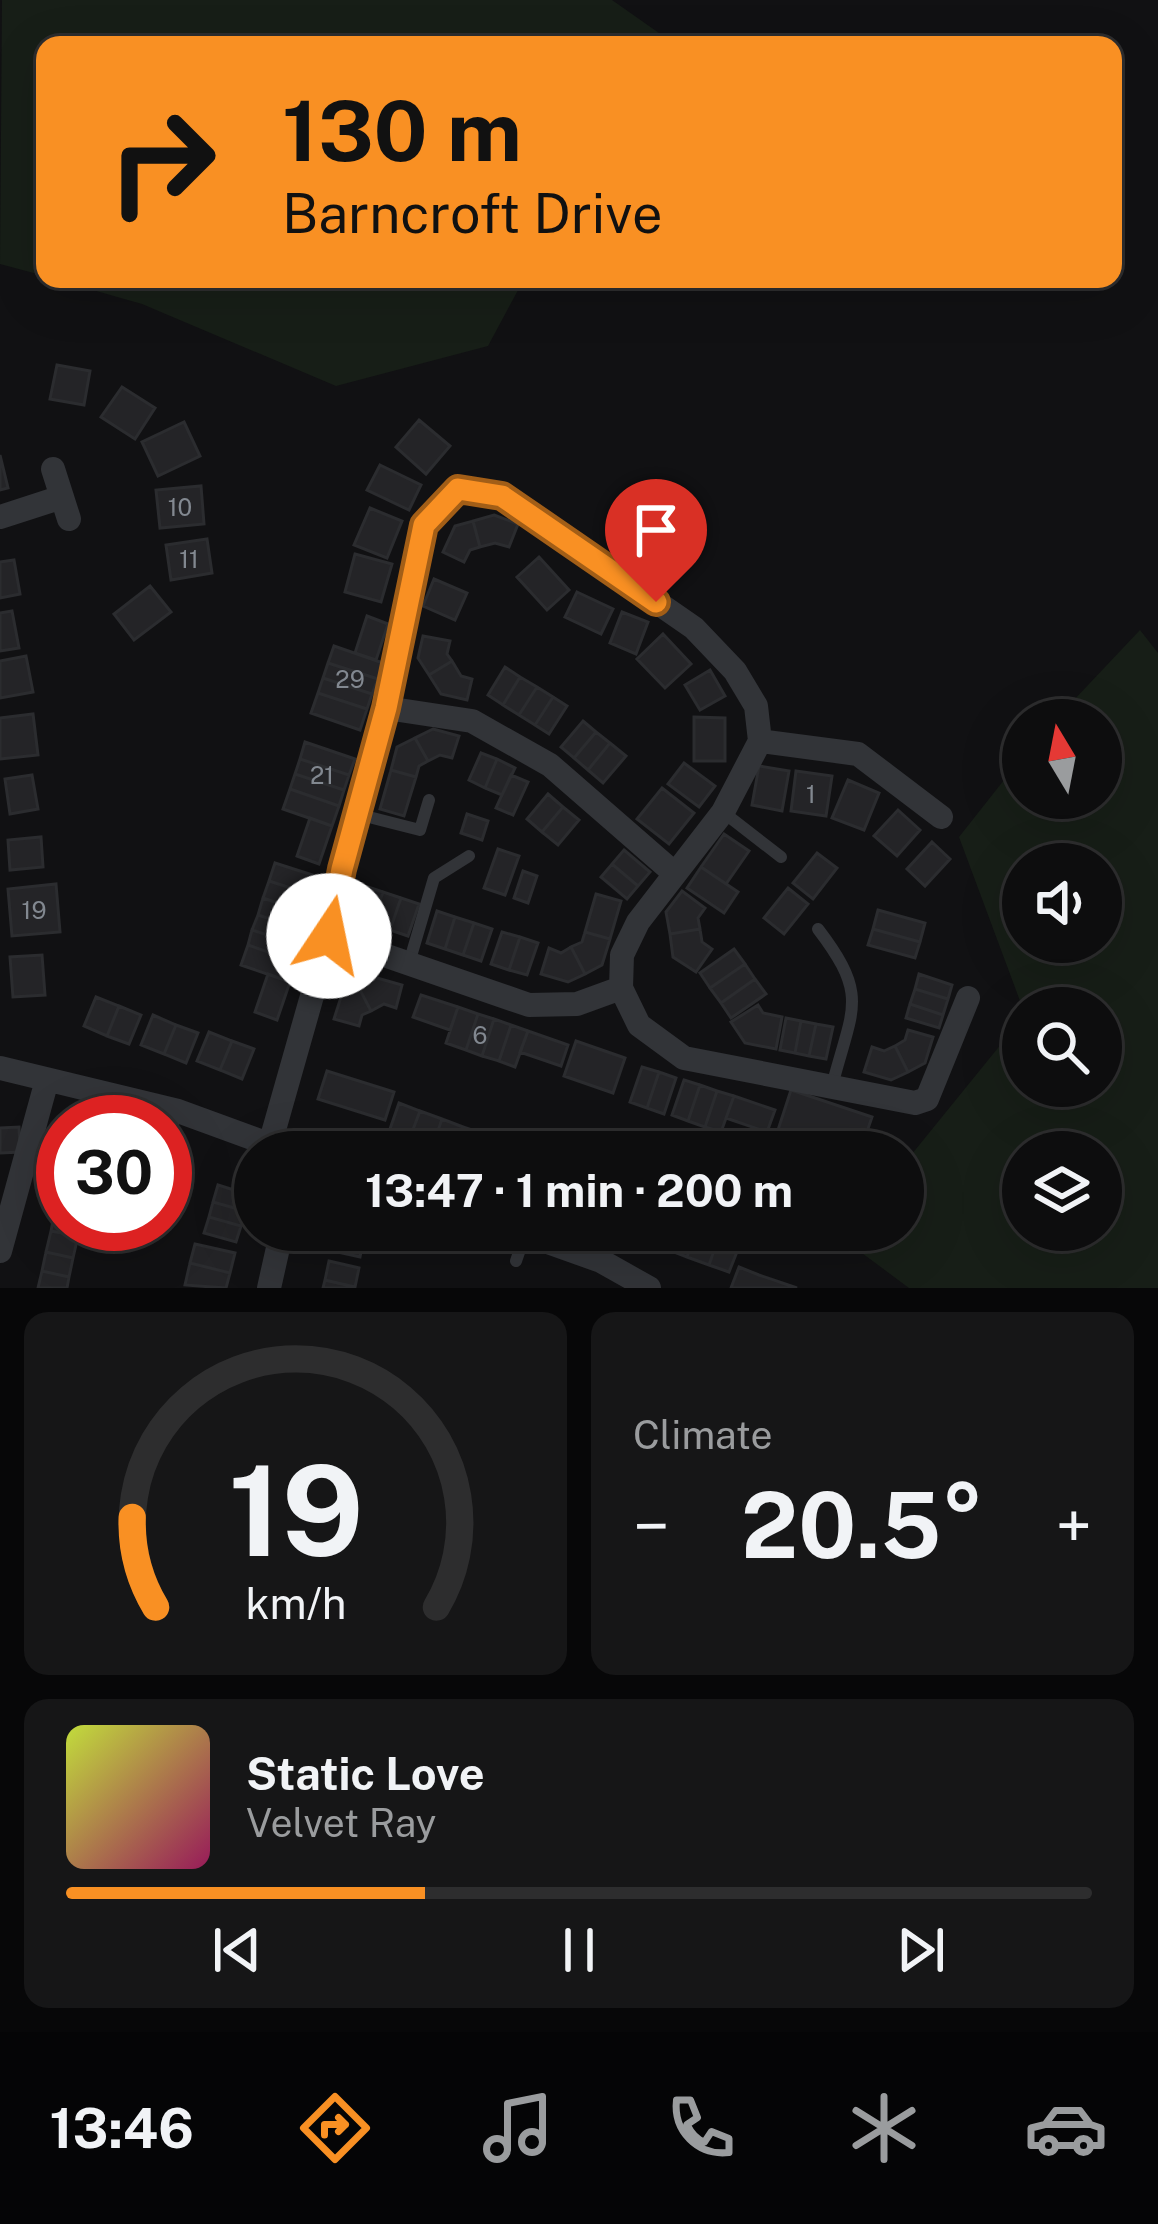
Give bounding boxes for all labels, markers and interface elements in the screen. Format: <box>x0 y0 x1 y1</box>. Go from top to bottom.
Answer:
text: 130 m <box>282 81 522 180</box>
icon: right <box>84 84 240 240</box>
text: Barncroft Drive <box>282 182 663 245</box>
pin <box>605 479 707 602</box>
house number: 10 <box>168 493 192 521</box>
icon: arrive <box>623 497 689 563</box>
house number: 11 <box>179 545 199 573</box>
house number: 29 <box>335 665 365 693</box>
north arrow <box>1002 699 1122 819</box>
map controls <box>1002 699 1122 1251</box>
house number: 21 <box>310 761 334 789</box>
house number: 1 <box>806 780 816 808</box>
button: sound <box>1002 843 1122 963</box>
position arrow <box>266 873 392 999</box>
house number: 19 <box>22 896 46 924</box>
button: search <box>1002 987 1122 1107</box>
house number: 6 <box>473 1021 487 1049</box>
speed limit sign: 30 <box>36 1095 192 1251</box>
button: layers <box>1002 1131 1122 1251</box>
text: 13:47 · 1 min · 200 m <box>365 1164 793 1217</box>
text: Climate <box>633 1412 773 1458</box>
text: 19 <box>228 1437 363 1584</box>
text: 20.5° <box>741 1472 984 1578</box>
text: − <box>633 1487 670 1565</box>
text: + <box>1055 1487 1092 1565</box>
text: km/h <box>245 1577 346 1628</box>
text: Static Love <box>246 1747 485 1800</box>
text: Velvet Ray <box>246 1800 436 1846</box>
icon: previous <box>204 1917 270 1983</box>
icon: pause <box>546 1917 612 1983</box>
icon: next <box>888 1917 954 1983</box>
icon: directions <box>293 2086 377 2170</box>
icon: music <box>476 2086 560 2170</box>
icon: phone <box>659 2086 743 2170</box>
icon: climate <box>842 2086 926 2170</box>
icon: car <box>1024 2086 1108 2170</box>
text: 13:46 <box>49 2097 194 2160</box>

